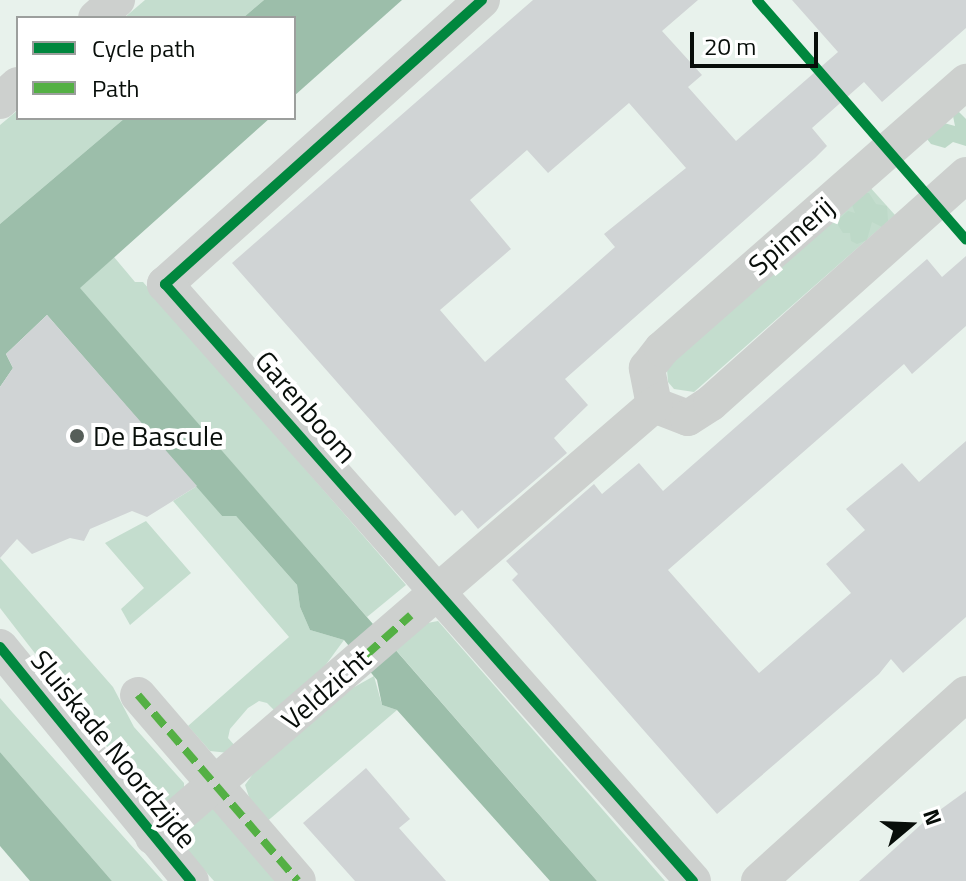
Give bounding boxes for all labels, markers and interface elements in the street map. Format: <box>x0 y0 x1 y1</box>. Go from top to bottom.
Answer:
legend <box>16 16 296 120</box>
scale bar <box>694 16 822 66</box>
text: 20 m <box>704 28 756 64</box>
text: Cycle path <box>92 30 195 66</box>
text: Path <box>92 70 139 106</box>
street label: Spinnerij <box>741 190 841 282</box>
street label: Garenboom <box>248 344 364 470</box>
place label: De Bascule <box>93 419 223 453</box>
marker: De Bascule <box>68 427 86 445</box>
street label: Veldzicht <box>275 641 377 737</box>
street label: Sluiskade Noordzijde <box>24 643 204 855</box>
north arrow <box>870 785 950 865</box>
text: N <box>914 804 951 830</box>

